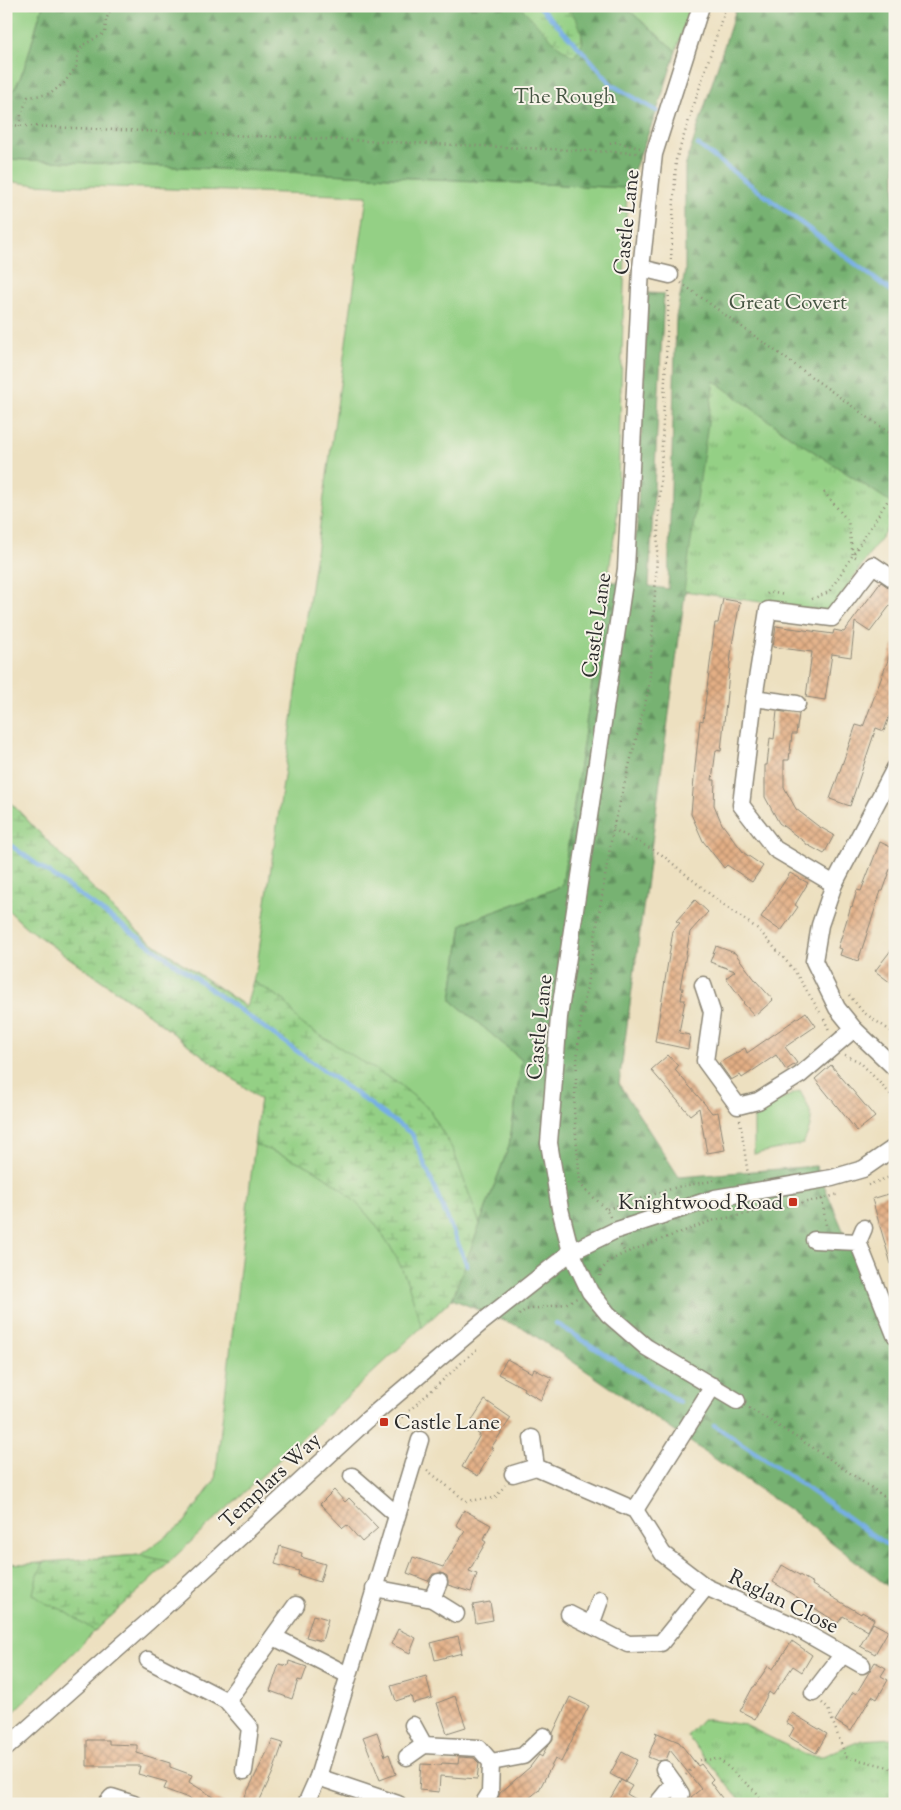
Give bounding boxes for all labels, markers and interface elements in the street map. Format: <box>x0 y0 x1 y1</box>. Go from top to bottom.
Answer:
park label: The Rough <box>514 83 616 113</box>
street label: Castle Lane <box>608 168 648 276</box>
park label: Great Covert <box>729 289 847 319</box>
street label: Castle Lane <box>576 571 620 680</box>
street label: Castle Lane <box>521 973 561 1081</box>
place label: Knightwood Road <box>618 1189 783 1219</box>
marker: Knightwood Road <box>787 1196 799 1208</box>
place label: Castle Lane <box>394 1409 500 1439</box>
marker: Castle Lane <box>378 1416 390 1428</box>
street label: Templars Way <box>214 1426 329 1536</box>
street label: Raglan Close <box>723 1563 843 1642</box>

